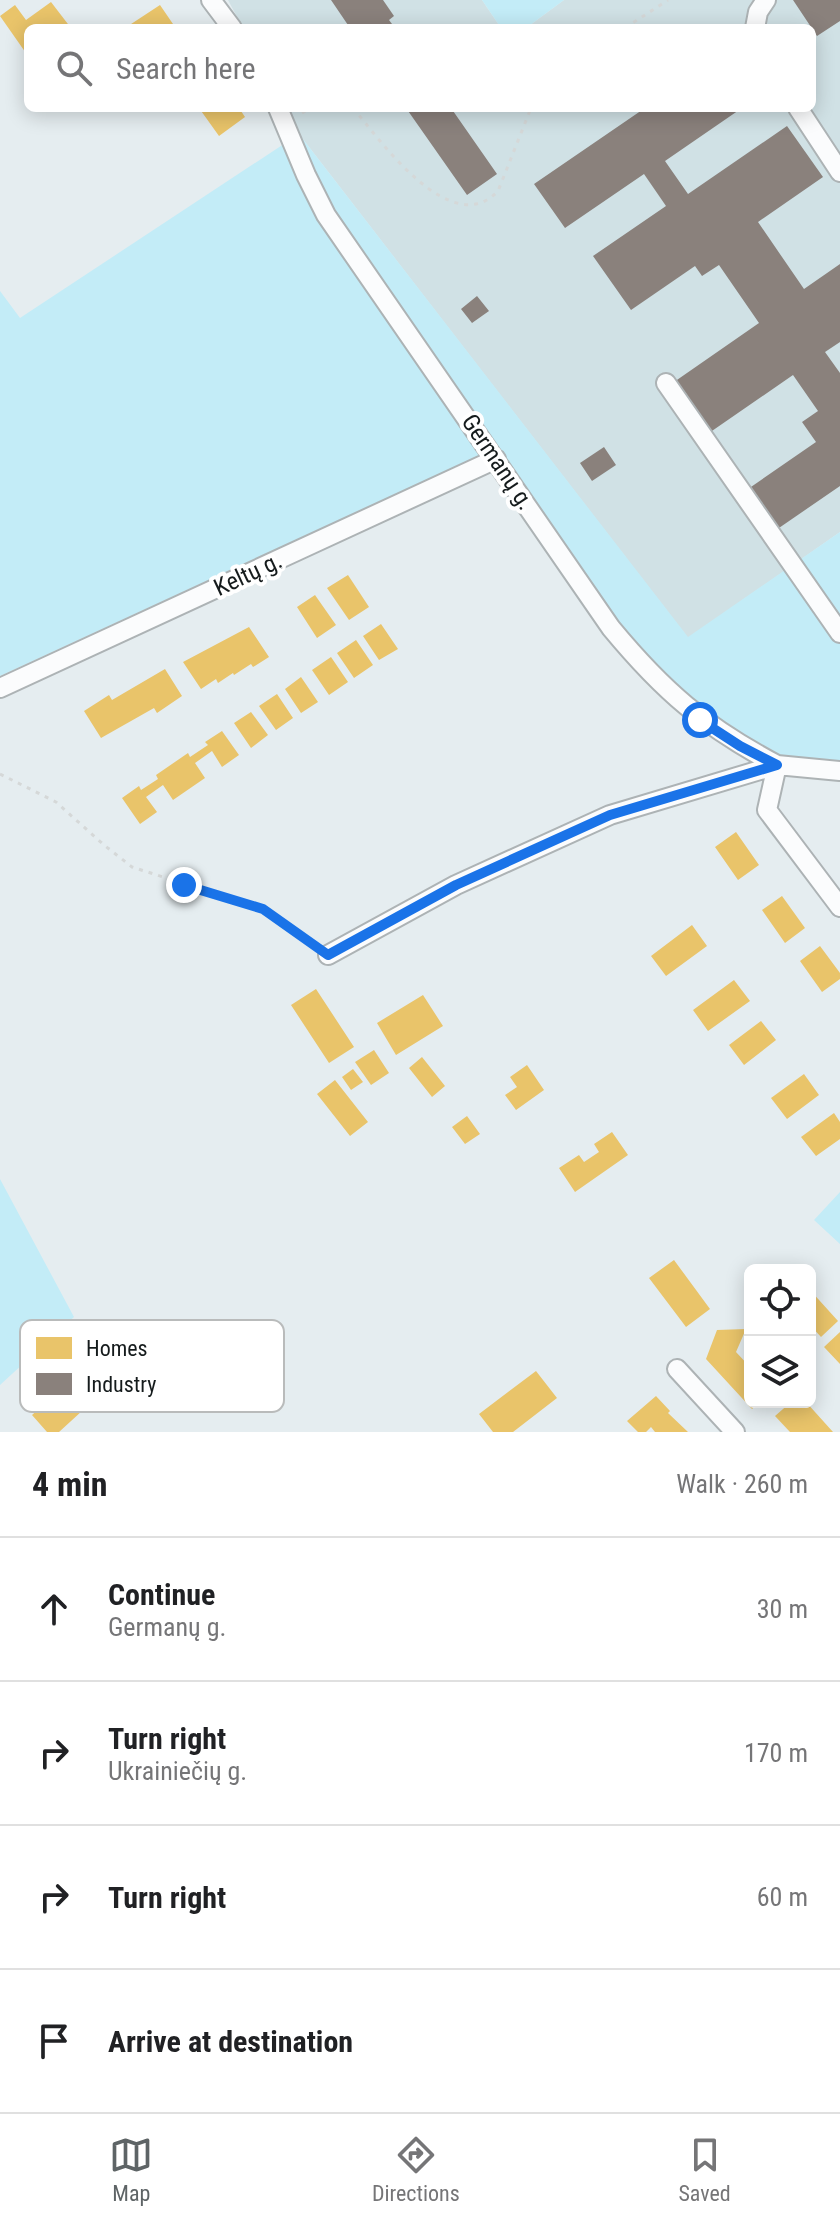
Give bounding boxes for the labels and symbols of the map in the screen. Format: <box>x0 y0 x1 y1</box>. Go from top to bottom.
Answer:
street label: Germanų g. <box>456 409 540 515</box>
street label: Keltų g. <box>209 546 287 602</box>
route start <box>682 702 718 738</box>
route end <box>166 867 202 903</box>
legend <box>20 1320 284 1412</box>
text: Homes <box>86 1336 148 1361</box>
text: Industry <box>86 1372 156 1397</box>

